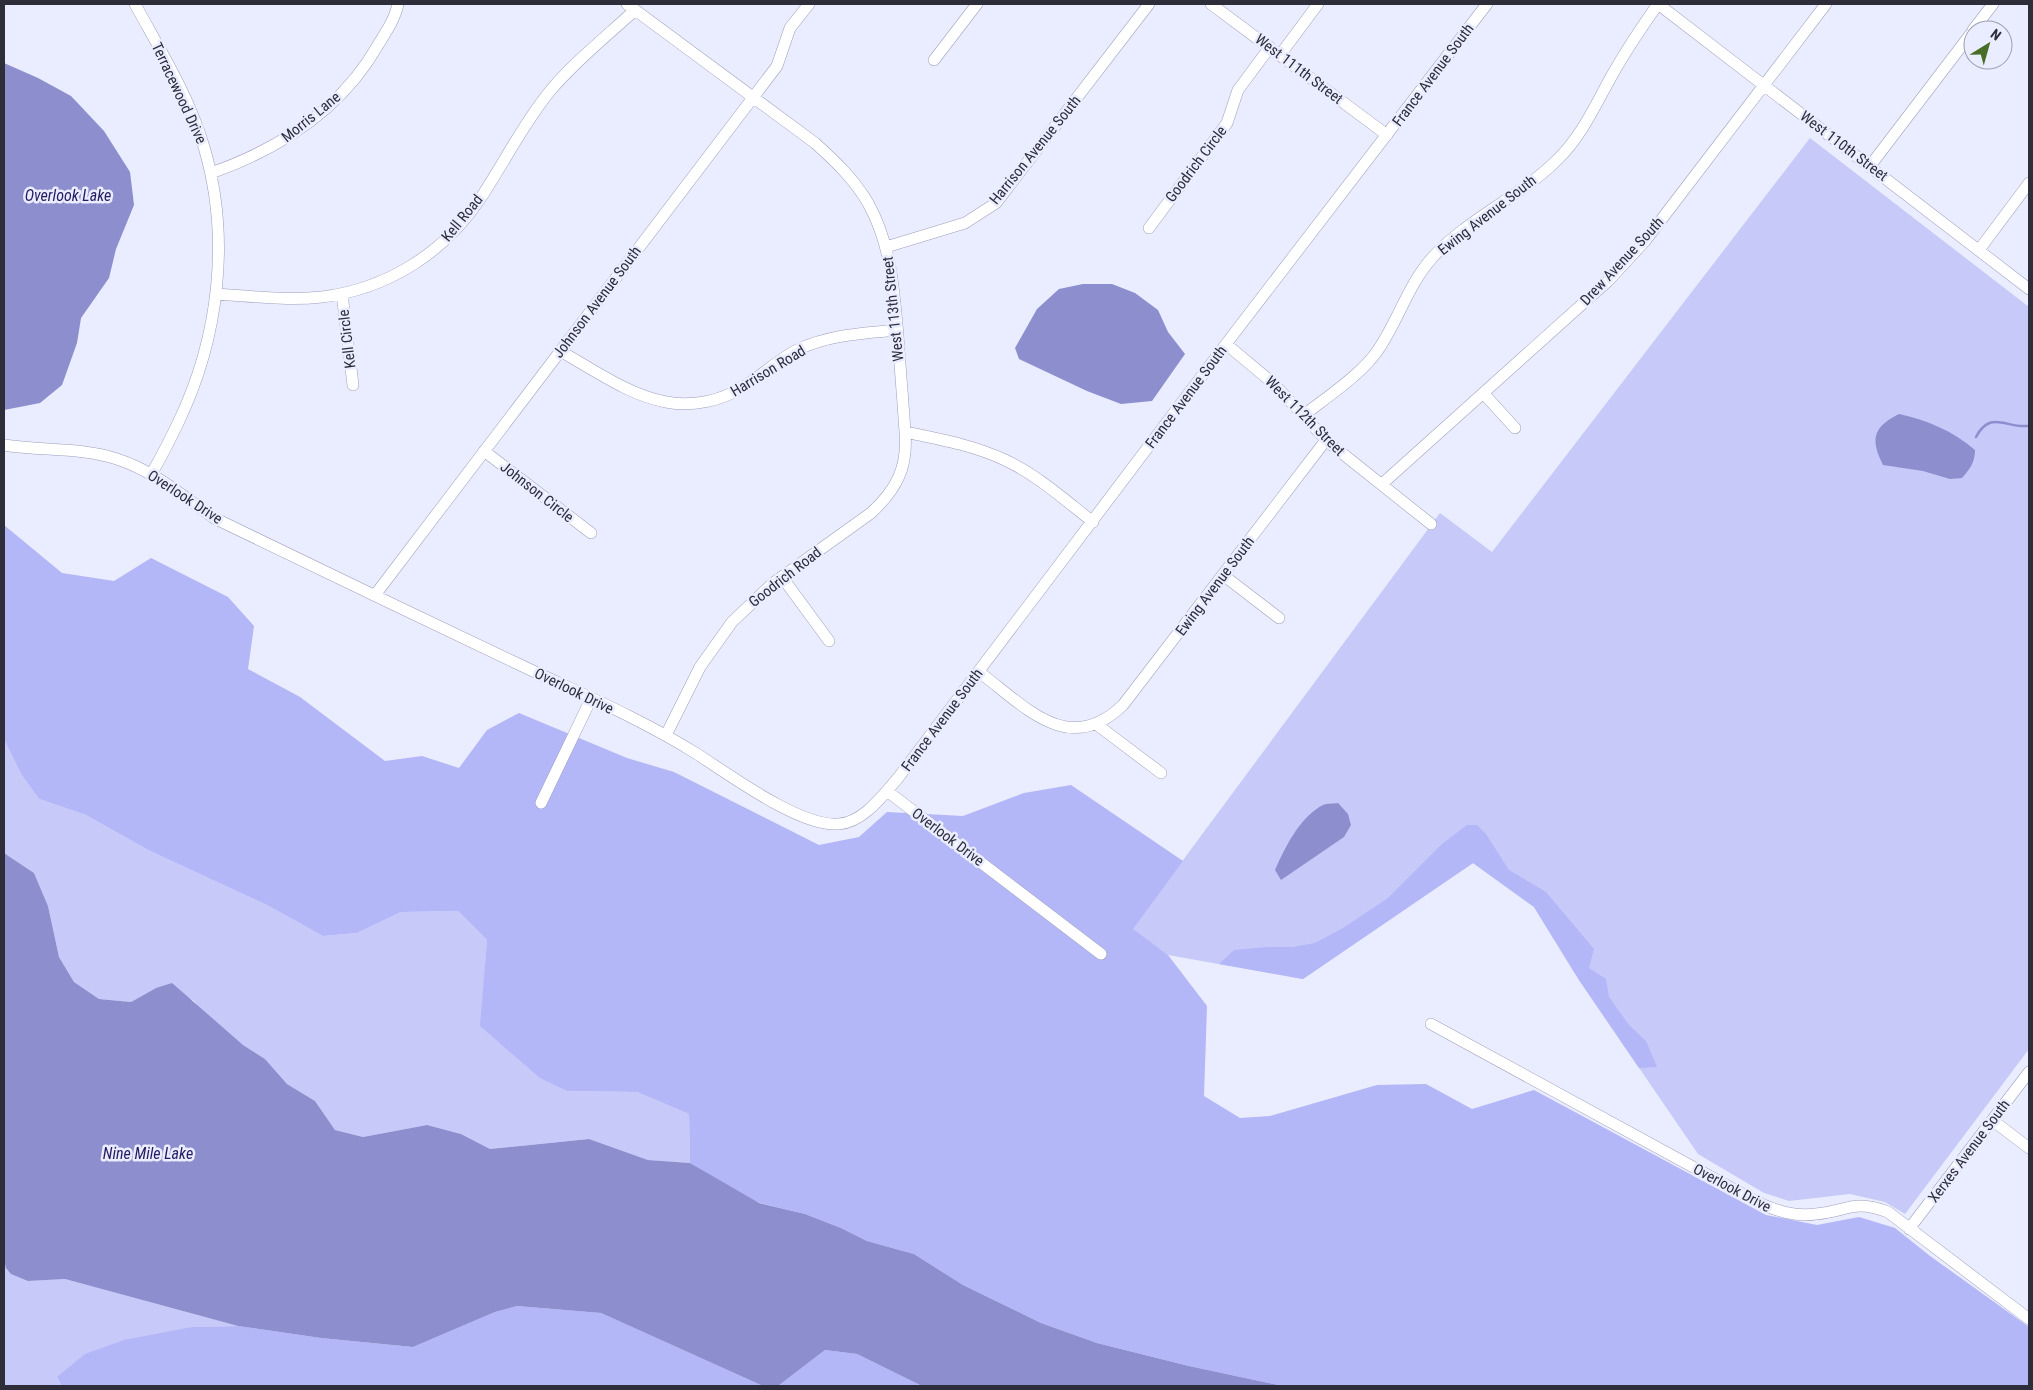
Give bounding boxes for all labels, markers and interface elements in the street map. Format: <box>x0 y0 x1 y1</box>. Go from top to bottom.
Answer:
street label: France Avenue South <box>1388 20 1478 130</box>
north arrow <box>1963 20 2013 70</box>
text: N <box>1988 26 2004 44</box>
street label: West 111th Street <box>1251 30 1347 108</box>
street label: Terracewood Drive <box>148 39 210 147</box>
street label: Morris Lane <box>278 88 344 146</box>
street label: Harrison Avenue South <box>986 92 1084 208</box>
street label: West 110th Street <box>1796 107 1892 185</box>
street label: Goodrich Circle <box>1161 122 1231 206</box>
street label: Ewing Avenue South <box>1434 171 1540 259</box>
water label: Overlook Lake <box>25 186 111 205</box>
street label: Kell Road <box>438 191 486 245</box>
street label: Drew Avenue South <box>1577 213 1667 309</box>
street label: Johnson Avenue South <box>549 243 645 361</box>
street label: West 113th Street <box>879 256 907 362</box>
street label: Kell Circle <box>334 309 360 369</box>
street label: Harrison Road <box>727 342 809 400</box>
street label: France Avenue South <box>1141 342 1231 452</box>
street label: West 112th Street <box>1261 372 1349 460</box>
street label: Johnson Circle <box>497 458 577 526</box>
street label: Overlook Drive <box>144 466 226 528</box>
street label: Ewing Avenue South <box>1172 533 1258 639</box>
street label: Goodrich Road <box>745 543 825 611</box>
street label: Overlook Drive <box>532 664 616 718</box>
street label: France Avenue South <box>897 665 987 775</box>
street label: Overlook Drive <box>908 804 988 870</box>
street label: Xerxes Avenue South <box>1924 1096 2014 1206</box>
water label: Nine Mile Lake <box>103 1144 193 1163</box>
street label: Overlook Drive <box>1690 1160 1774 1216</box>

